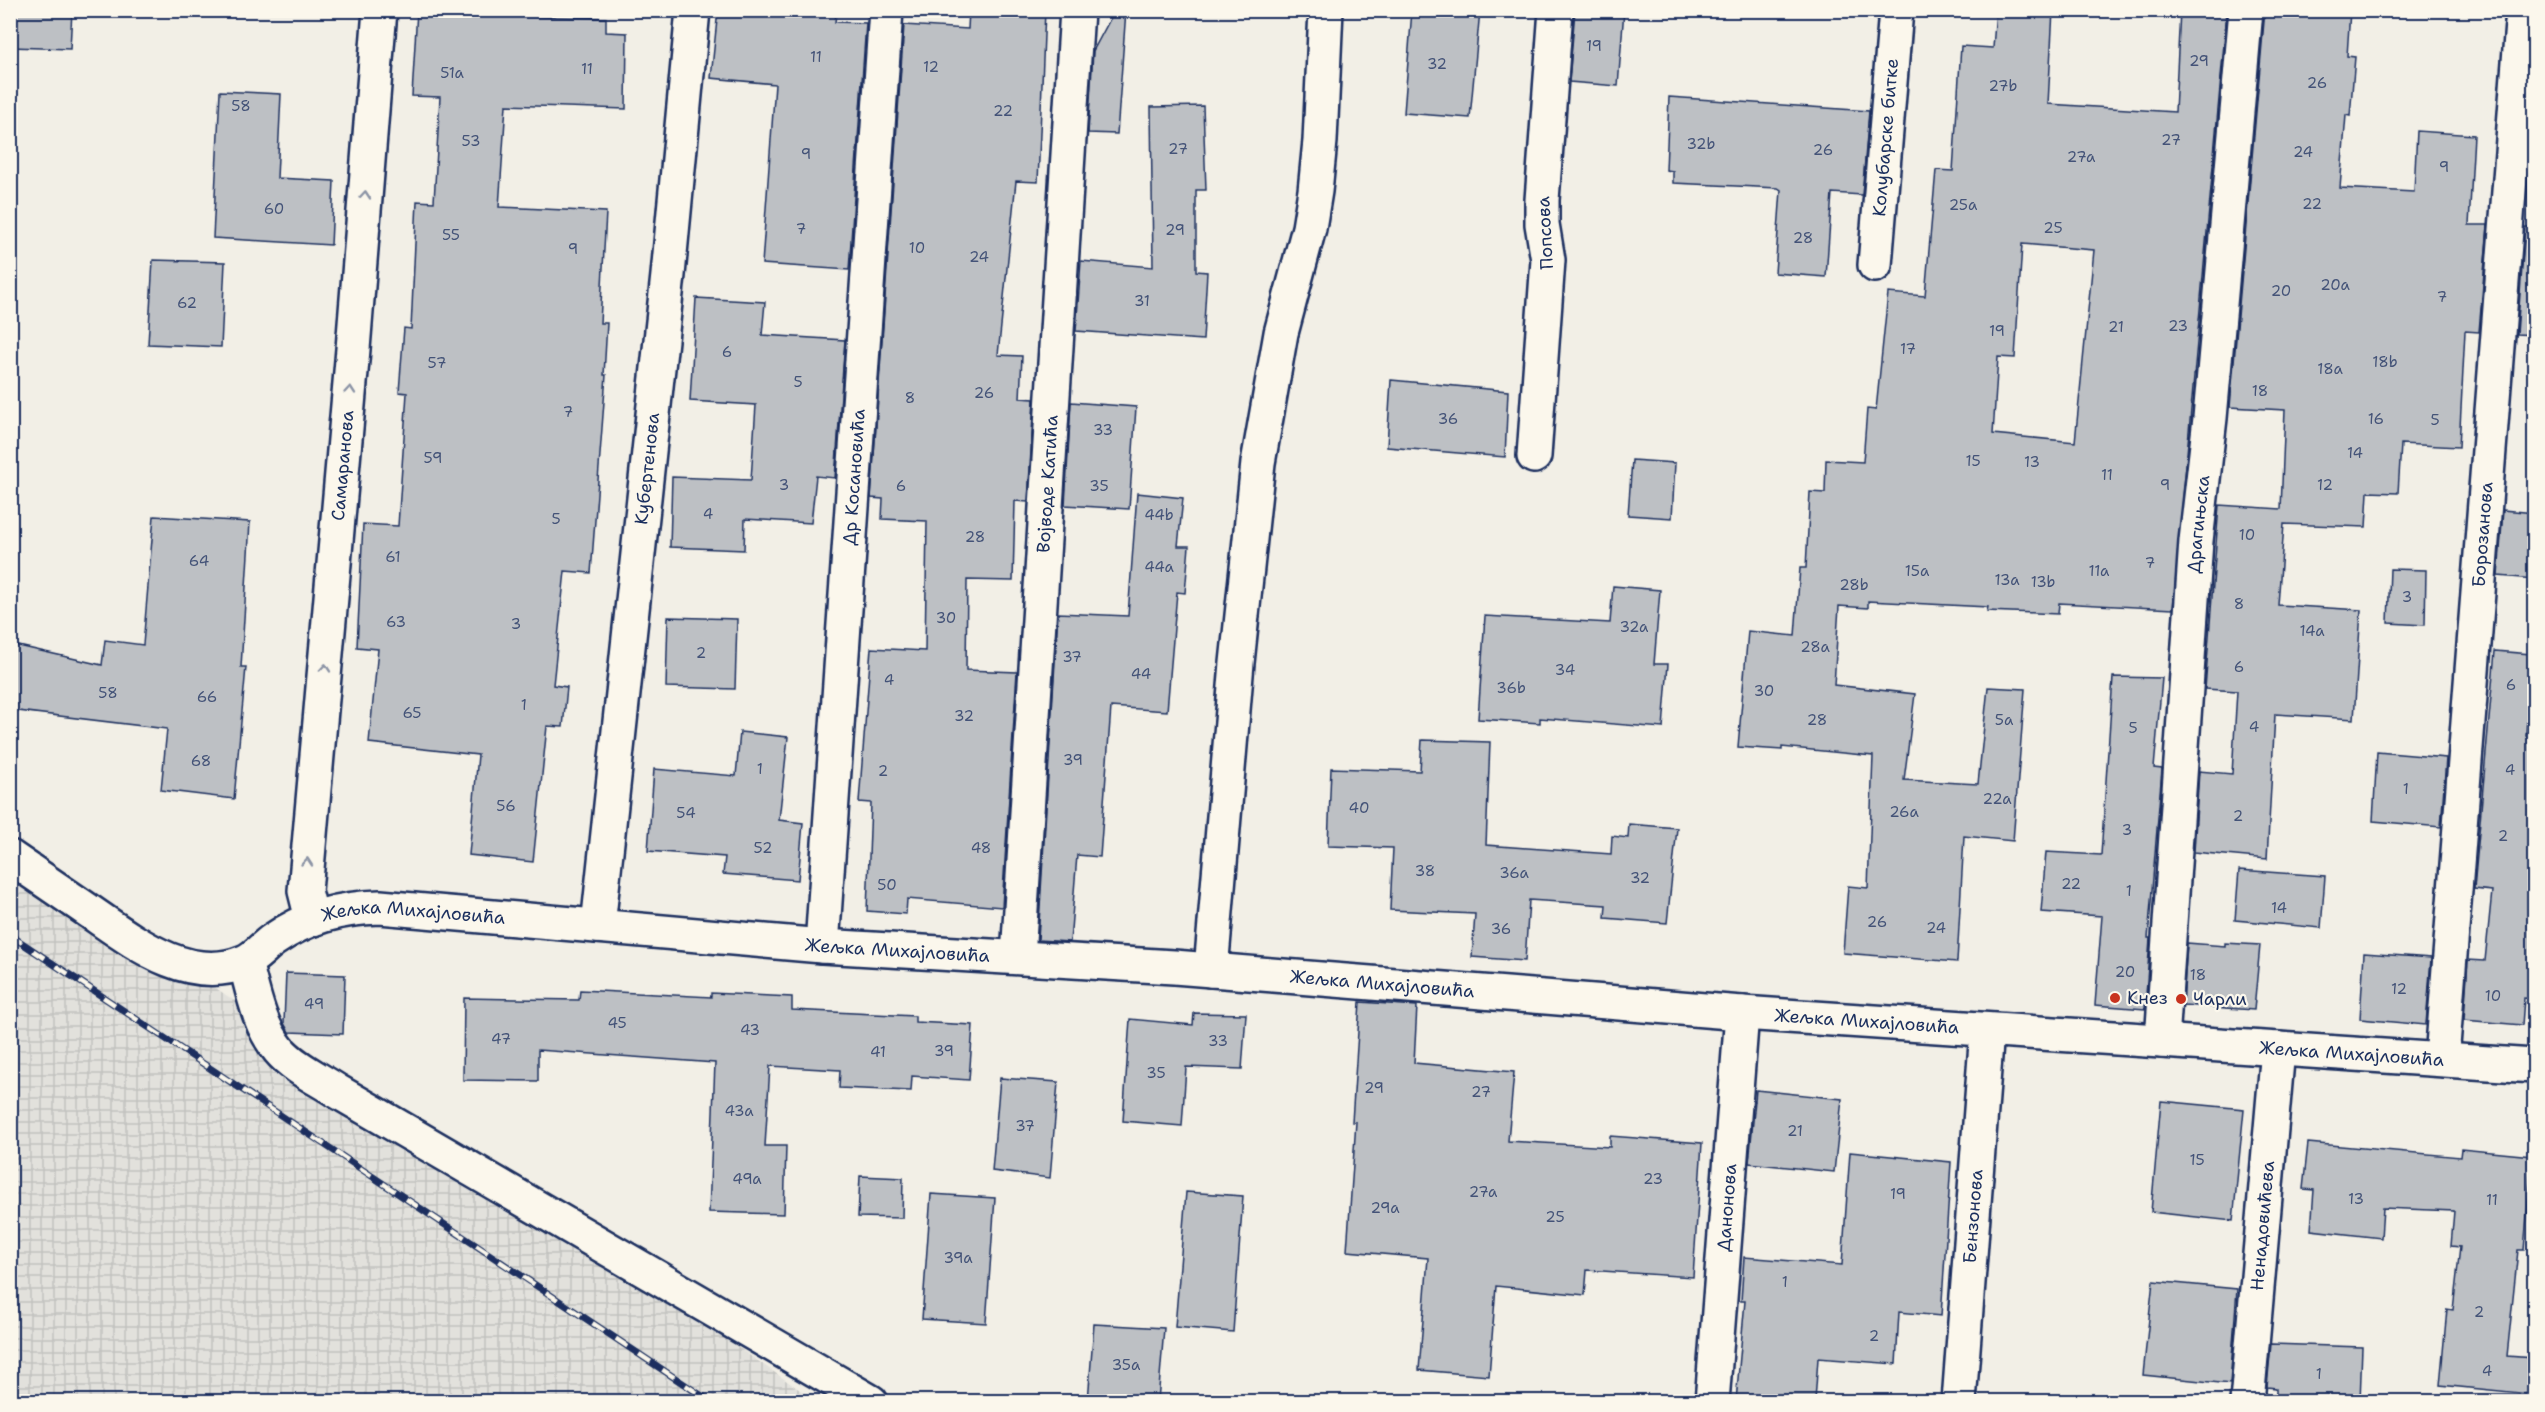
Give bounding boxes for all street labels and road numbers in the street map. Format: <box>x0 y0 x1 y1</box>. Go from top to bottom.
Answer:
street label: Колубарске битке <box>1867 57 1904 218</box>
street label: Попсова <box>1531 196 1559 270</box>
street label: Др Косановића <box>837 408 871 546</box>
street label: Самаранова <box>326 409 360 522</box>
street label: Кубертенова <box>629 411 665 526</box>
street label: Војводе Катића <box>1031 414 1064 554</box>
street label: Драгињска <box>2182 474 2215 574</box>
street label: Борозанова <box>2466 481 2499 588</box>
street label: Жељка Михајловића <box>318 895 506 930</box>
street label: Жељка Михајловића <box>804 933 990 968</box>
street label: Жељка Михајловића <box>1289 964 1475 1003</box>
street label: Жељка Михајловића <box>1774 1003 1960 1040</box>
street label: Жељка Михајловића <box>2258 1036 2445 1072</box>
street label: Ненадовићева <box>2245 1160 2280 1292</box>
street label: Данонова <box>1712 1163 1742 1253</box>
street label: Бензонова <box>1957 1169 1988 1265</box>

